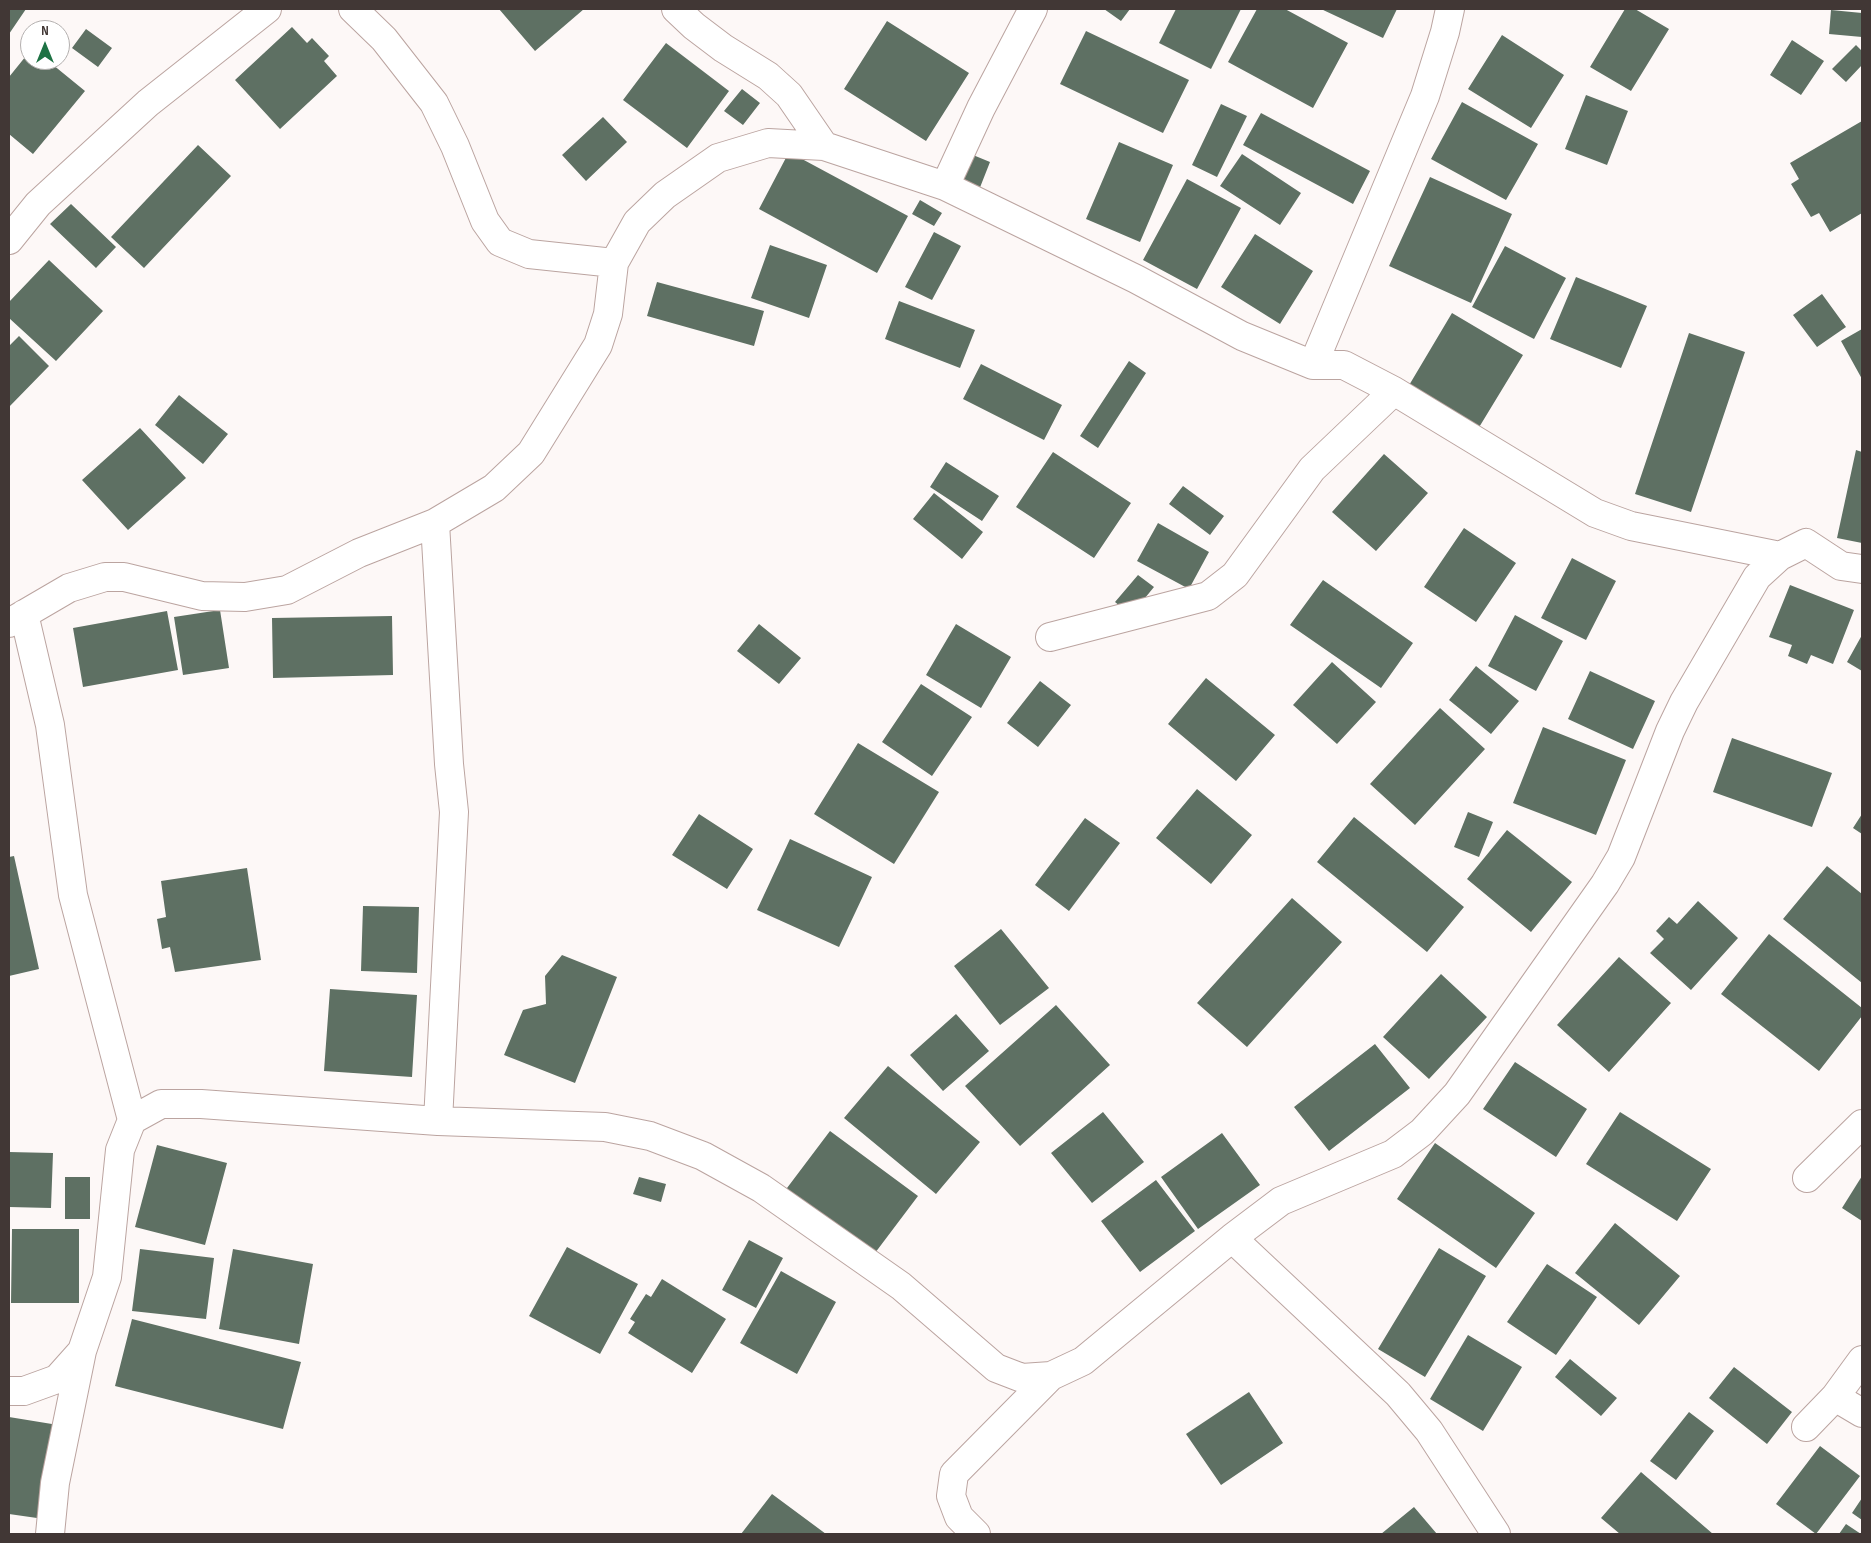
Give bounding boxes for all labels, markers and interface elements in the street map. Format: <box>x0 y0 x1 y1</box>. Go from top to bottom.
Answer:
north arrow <box>20 20 70 70</box>
text: N <box>41 22 49 39</box>

